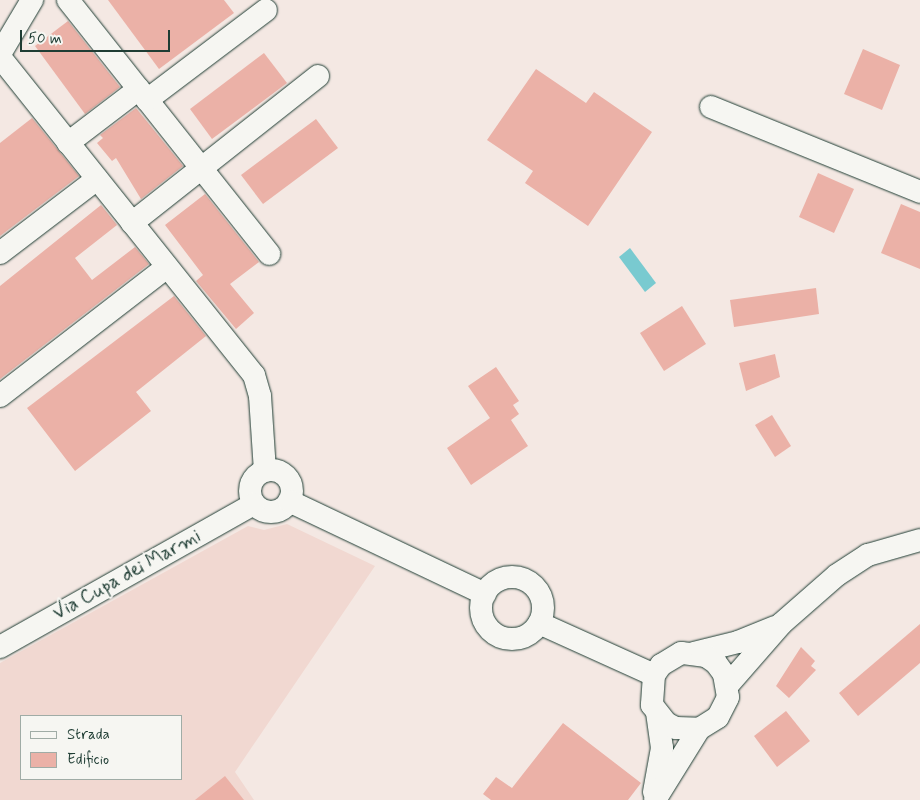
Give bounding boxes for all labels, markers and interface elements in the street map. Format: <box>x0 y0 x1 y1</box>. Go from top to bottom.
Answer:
scale bar <box>22 20 172 52</box>
text: 50 m <box>28 29 62 49</box>
street label: Via Cupa dei Marmi <box>51 526 203 624</box>
legend <box>20 715 182 780</box>
text: Strada <box>67 725 110 745</box>
text: Edificio <box>67 750 109 770</box>

